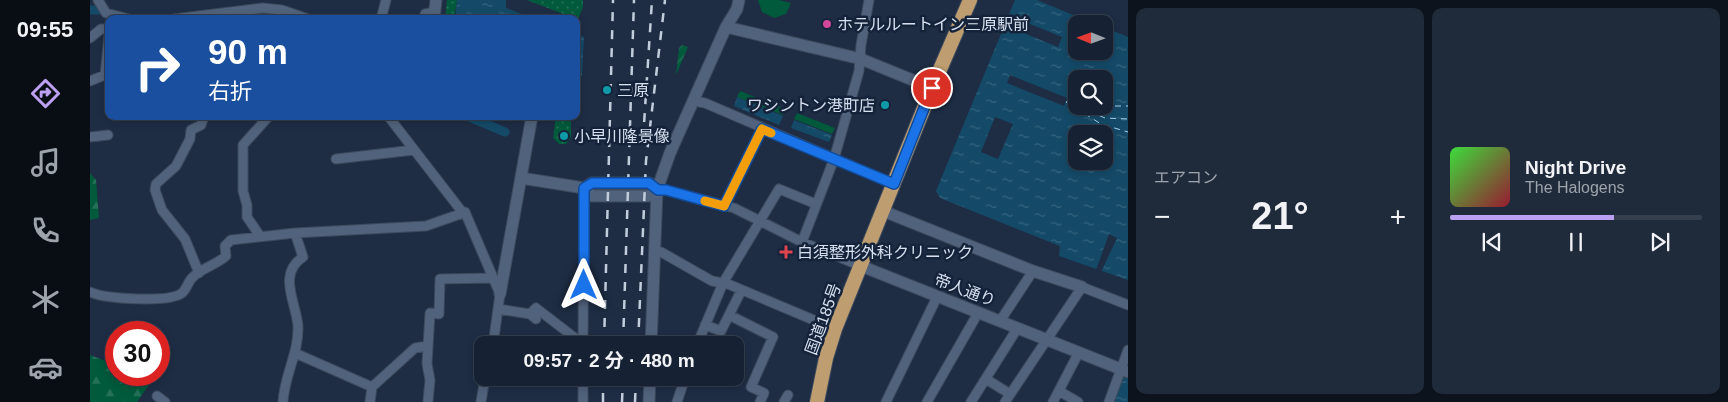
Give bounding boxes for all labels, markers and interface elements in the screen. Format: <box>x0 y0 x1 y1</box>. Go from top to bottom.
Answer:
north arrow <box>1068 15 1112 60</box>
map controls <box>1068 15 1113 170</box>
place label: ホテルルートイン三原駅前 <box>837 16 1029 33</box>
text: 09:55 <box>17 17 73 42</box>
marker: ホテルルートイン三原駅前 <box>821 18 833 30</box>
text: 90 m <box>208 32 288 71</box>
icon: right <box>125 35 190 100</box>
pin <box>911 67 953 109</box>
button: search <box>1068 70 1113 115</box>
icon: arrive <box>918 74 946 102</box>
icon: directions <box>28 76 63 111</box>
text: 右折 <box>208 79 252 104</box>
place label: 三原 <box>617 82 649 99</box>
marker: 三原 <box>601 84 613 96</box>
place label: ワシントン港町店 <box>747 97 875 114</box>
marker: ワシントン港町店 <box>879 99 891 111</box>
button: layers <box>1068 125 1113 170</box>
place label: 小早川隆景像 <box>574 128 670 145</box>
marker: 小早川隆景像 <box>558 130 570 142</box>
icon: music <box>28 145 63 180</box>
text: Night Drive <box>1525 157 1626 178</box>
text: エアコン <box>1154 169 1218 186</box>
text: The Halogens <box>1525 179 1625 196</box>
text: 21° <box>1251 195 1309 237</box>
text: − <box>1154 201 1170 232</box>
text: + <box>1390 201 1406 232</box>
icon: phone <box>28 213 63 248</box>
icon: previous <box>1478 228 1506 256</box>
icon: pause <box>1562 228 1590 256</box>
icon: next <box>1646 228 1674 256</box>
place label: 白須整形外科クリニック <box>797 244 973 261</box>
marker: 白須整形外科クリニック <box>779 245 793 259</box>
position arrow <box>557 258 609 310</box>
street label: 帝人通り <box>932 271 998 309</box>
street label: 国道185号 <box>802 281 844 357</box>
icon: climate <box>28 282 63 317</box>
speed limit sign: 30 <box>105 321 170 386</box>
icon: car <box>28 350 63 385</box>
text: 09:57 · 2 分 · 480 m <box>523 350 695 371</box>

